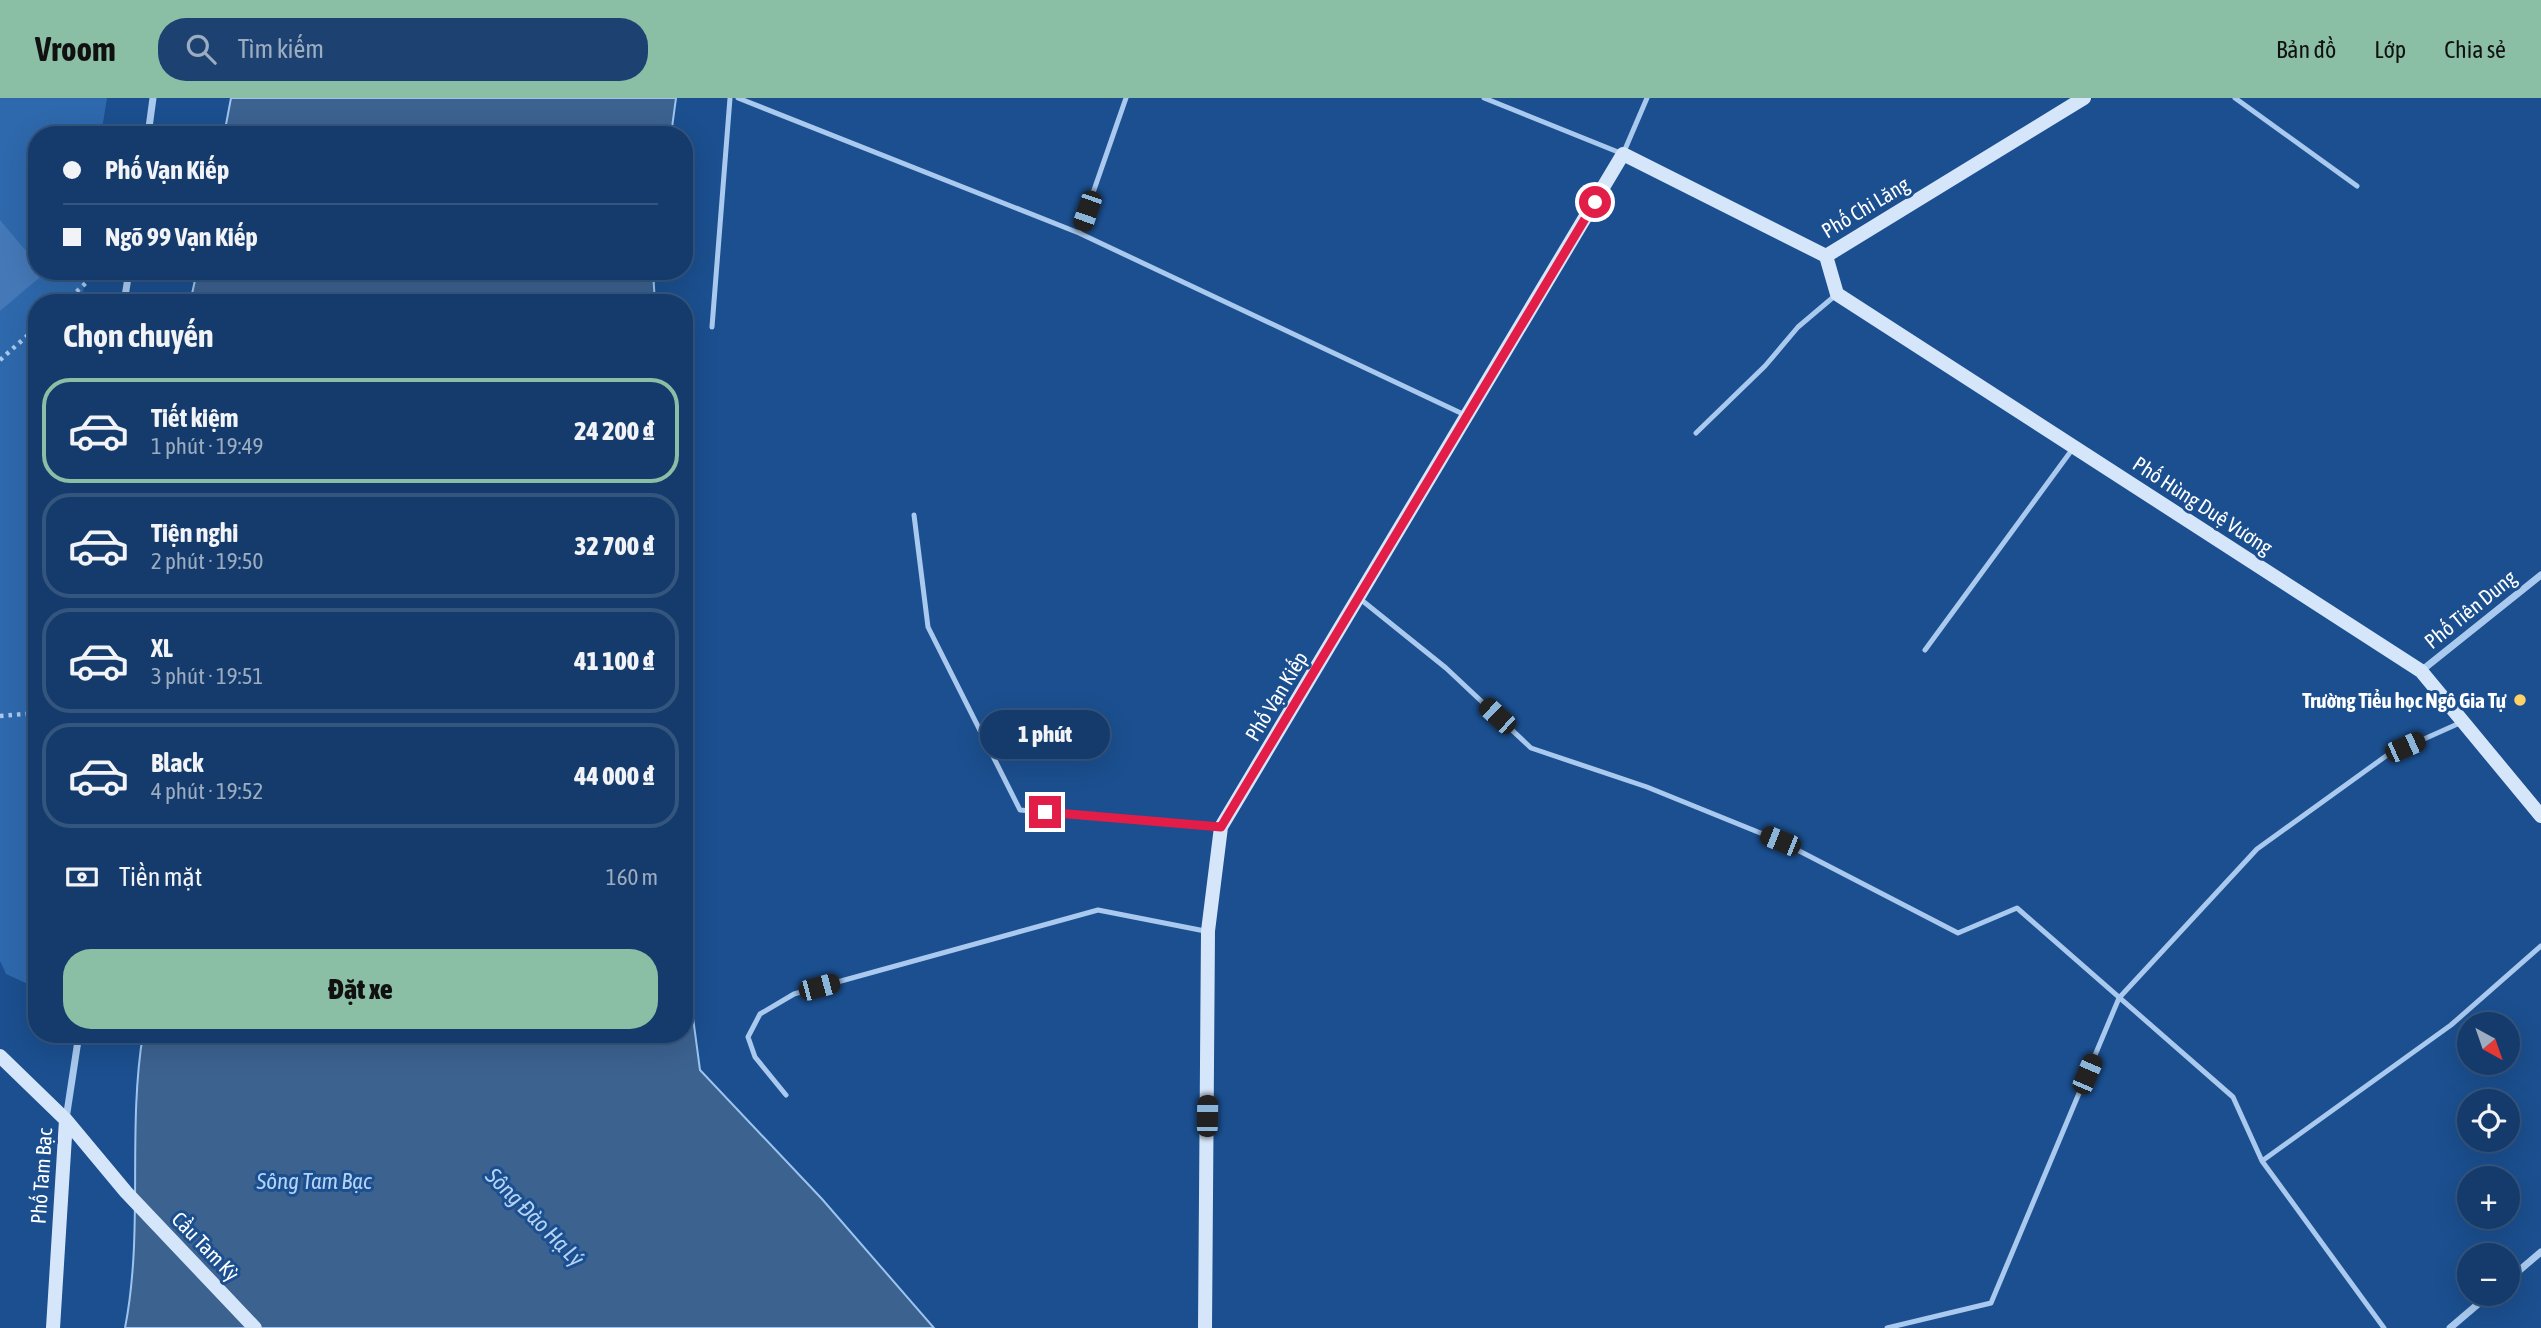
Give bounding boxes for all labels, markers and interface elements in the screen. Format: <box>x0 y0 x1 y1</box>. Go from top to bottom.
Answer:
search box <box>158 18 648 81</box>
text: Vroom <box>35 30 116 68</box>
icon: search <box>182 30 220 68</box>
text: Tìm kiếm <box>238 34 324 64</box>
text: Bản đồ <box>2276 36 2336 63</box>
text: Lớp <box>2374 36 2406 63</box>
text: Chia sẻ <box>2444 36 2506 63</box>
text: Phố Vạn Kiếp <box>105 155 229 185</box>
street label: Phố Chi Lăng <box>1817 172 1913 242</box>
route start <box>1579 186 1611 218</box>
car <box>1071 188 1104 234</box>
text: Ngõ 99 Vạn Kiếp <box>105 222 258 252</box>
text: Chọn chuyến <box>63 317 214 354</box>
icon: car <box>67 399 130 462</box>
text: Tiết kiệm <box>151 403 239 433</box>
text: 24 200 ₫ <box>574 416 654 446</box>
text: 1 phút · 19:49 <box>151 433 263 459</box>
street label: Phố Hùng Duệ Vương <box>2129 451 2277 559</box>
icon: car <box>67 514 130 577</box>
text: Tiện nghi <box>151 518 238 548</box>
text: 32 700 ₫ <box>574 531 654 561</box>
text: 2 phút · 19:50 <box>151 548 263 574</box>
street label: Phố Tiên Dung <box>2419 565 2521 653</box>
icon: car <box>67 629 130 692</box>
text: XL <box>151 633 173 663</box>
text: 41 100 ₫ <box>574 646 654 676</box>
street label: Phố Vạn Kiếp <box>1240 647 1312 745</box>
text: 3 phút · 19:51 <box>151 663 263 689</box>
place label: Trường Tiểu học Ngô Gia Tự <box>2302 688 2507 712</box>
marker: Trường Tiểu học Ngô Gia Tự <box>2512 692 2528 708</box>
car <box>1475 694 1520 738</box>
callout: 1 phút <box>980 710 1110 760</box>
text: 1 phút <box>1018 721 1072 747</box>
car <box>2382 729 2429 765</box>
icon: car <box>67 744 130 807</box>
text: Black <box>151 748 203 778</box>
text: 44 000 ₫ <box>574 761 654 791</box>
text: 4 phút · 19:52 <box>151 778 263 804</box>
route end <box>1029 796 1061 828</box>
car <box>1757 823 1804 859</box>
icon: cash <box>63 858 101 896</box>
text: Tiền mặt <box>119 862 202 892</box>
text: 160 m <box>606 864 658 890</box>
button: Đặt xe <box>63 949 658 1029</box>
car <box>796 971 843 1003</box>
north arrow <box>2457 1012 2520 1074</box>
map controls <box>2457 1012 2520 1306</box>
car <box>2070 1051 2105 1097</box>
button: locate <box>2457 1089 2520 1152</box>
car <box>1197 1095 1218 1137</box>
street label: Phố Tam Bạc <box>26 1127 56 1225</box>
water label: Sông Đào Hạ Lý <box>480 1162 590 1272</box>
button: + <box>2457 1166 2520 1229</box>
water label: Sông Tam Bạc <box>256 1168 372 1194</box>
street label: Cầu Tam Kỳ <box>167 1207 245 1286</box>
button: − <box>2457 1243 2520 1306</box>

